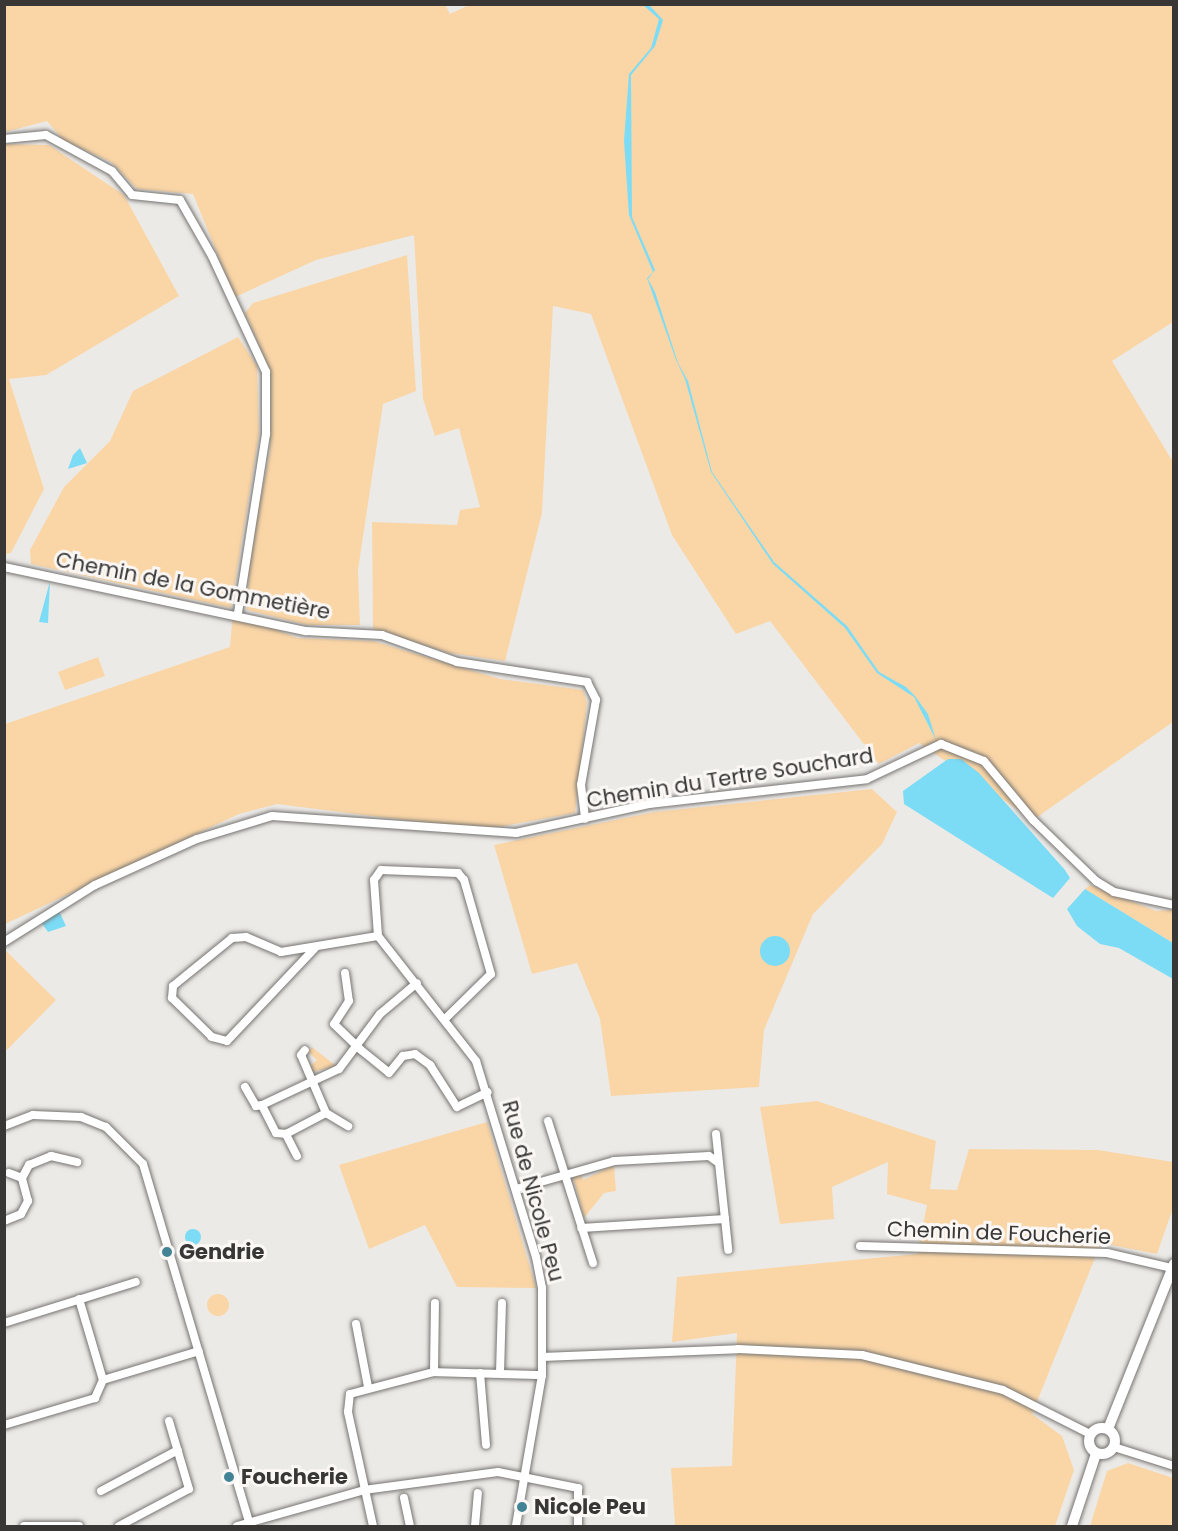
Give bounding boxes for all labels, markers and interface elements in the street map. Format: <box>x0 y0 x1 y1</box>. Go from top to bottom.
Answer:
street label: Chemin de la Gommetière <box>54 547 332 625</box>
street label: Chemin du Tertre Souchard <box>585 743 875 813</box>
street label: Rue de Nicole Peu <box>497 1098 569 1284</box>
street label: Chemin de Foucherie <box>887 1216 1111 1250</box>
place label: Gendrie <box>179 1239 264 1265</box>
marker: Gendrie <box>160 1245 174 1259</box>
place label: Foucherie <box>241 1464 348 1490</box>
marker: Foucherie <box>222 1470 236 1484</box>
place label: Nicole Peu <box>534 1494 646 1520</box>
marker: Nicole Peu <box>515 1500 529 1514</box>

